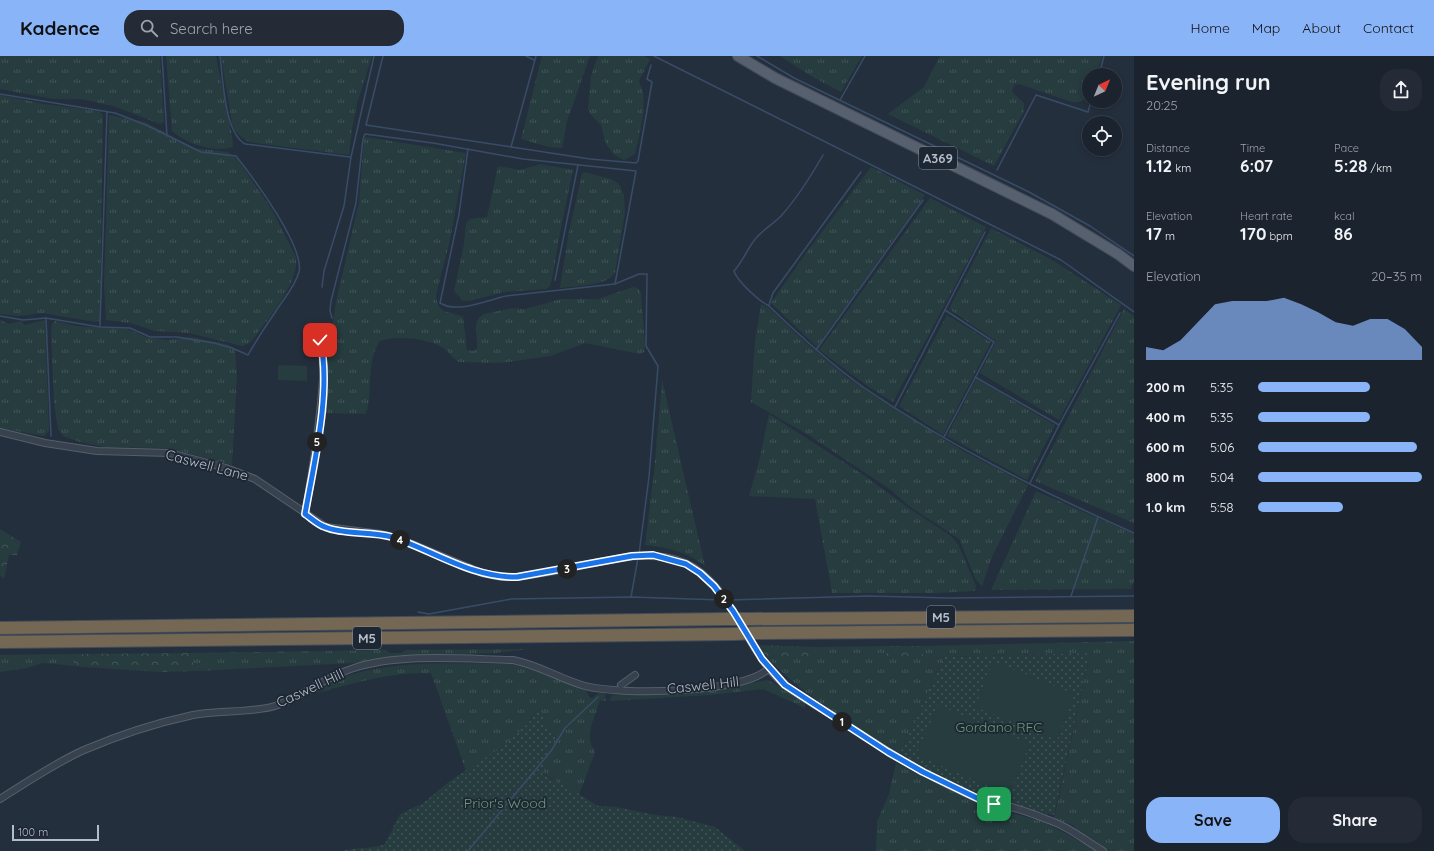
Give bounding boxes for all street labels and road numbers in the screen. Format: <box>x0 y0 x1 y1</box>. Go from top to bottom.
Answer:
road number: A369 <box>919 147 957 169</box>
street label: Caswell Lane <box>164 445 250 485</box>
road number: M5 <box>927 606 955 628</box>
road number: M5 <box>353 627 381 649</box>
street label: Caswell Hill <box>273 665 347 711</box>
street label: Caswell Hill <box>666 672 740 698</box>

